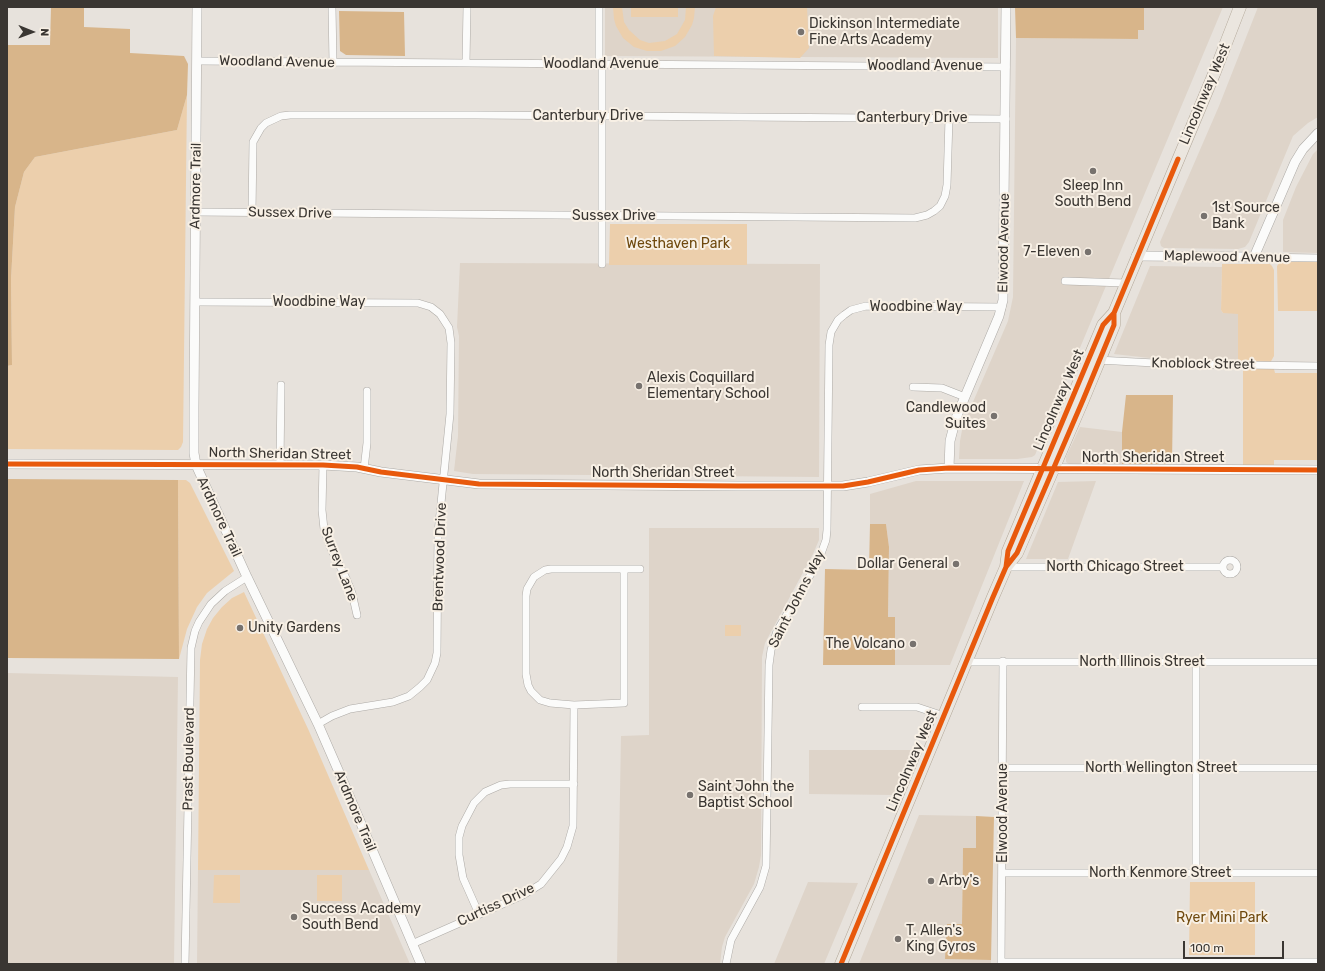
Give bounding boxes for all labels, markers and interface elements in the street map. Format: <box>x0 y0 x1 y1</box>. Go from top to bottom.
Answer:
north arrow <box>12 12 52 52</box>
place label: Dickinson Intermediate Fine Arts Academy <box>809 16 960 48</box>
marker: Dickinson Intermediate Fine Arts Academy <box>796 27 806 37</box>
text: N <box>38 28 51 36</box>
street label: Lincolnway West <box>1176 41 1234 147</box>
street label: Woodland Avenue <box>219 53 335 71</box>
street label: Woodland Avenue <box>543 56 659 72</box>
street label: Woodland Avenue <box>867 58 983 74</box>
street label: Canterbury Drive <box>533 108 643 124</box>
street label: Canterbury Drive <box>857 110 967 126</box>
street label: Ardmore Trail <box>187 143 205 229</box>
marker: Sleep Inn South Bend <box>1088 166 1098 176</box>
place label: Sleep Inn South Bend <box>1055 178 1131 210</box>
street label: Elwood Avenue <box>995 193 1013 293</box>
place label: 1st Source Bank <box>1212 200 1280 232</box>
street label: Sussex Drive <box>248 204 332 222</box>
street label: Sussex Drive <box>572 208 656 224</box>
marker: 1st Source Bank <box>1199 211 1209 221</box>
park label: Westhaven Park <box>626 236 730 252</box>
place label: 7-Eleven <box>1023 244 1080 260</box>
marker: 7-Eleven <box>1083 247 1093 257</box>
street label: Maplewood Avenue <box>1164 248 1290 266</box>
street label: Woodbine Way <box>273 294 365 310</box>
street label: Woodbine Way <box>870 299 962 315</box>
street label: Lincolnway West <box>1030 347 1088 453</box>
street label: Knoblock Street <box>1151 355 1255 373</box>
place label: Alexis Coquillard Elementary School <box>647 370 770 402</box>
marker: Alexis Coquillard Elementary School <box>634 381 644 391</box>
place label: Candlewood Suites <box>906 400 986 432</box>
marker: Candlewood Suites <box>989 411 999 421</box>
street label: North Sheridan Street <box>208 444 352 464</box>
street label: North Sheridan Street <box>1082 450 1224 466</box>
street label: North Sheridan Street <box>592 465 734 481</box>
street label: Ardmore Trail <box>193 474 245 560</box>
street label: Brentwood Drive <box>430 502 450 612</box>
street label: Surrey Lane <box>317 524 361 604</box>
street label: Saint Johns Way <box>765 547 829 651</box>
place label: Dollar General <box>857 556 948 572</box>
marker: Dollar General <box>951 559 961 569</box>
street label: North Chicago Street <box>1046 559 1184 575</box>
place label: Unity Gardens <box>248 620 341 636</box>
marker: Unity Gardens <box>235 623 245 633</box>
place label: The Volcano <box>826 636 905 652</box>
marker: The Volcano <box>908 639 918 649</box>
street label: North Illinois Street <box>1079 654 1205 670</box>
street label: Prast Boulevard <box>180 707 198 811</box>
street label: Lincolnway West <box>883 708 941 814</box>
street label: North Wellington Street <box>1085 760 1237 776</box>
street label: Elwood Avenue <box>995 763 1011 863</box>
street label: Ardmore Trail <box>330 768 380 854</box>
place label: Saint John the Baptist School <box>698 779 794 812</box>
marker: Saint John the Baptist School <box>685 790 695 800</box>
street label: North Kenmore Street <box>1089 865 1231 881</box>
place label: Arby's <box>939 873 979 889</box>
marker: Arby's <box>926 876 936 886</box>
street label: Curtiss Drive <box>455 880 537 930</box>
place label: Success Academy South Bend <box>302 901 421 934</box>
park label: Ryer Mini Park <box>1176 910 1268 926</box>
marker: Success Academy South Bend <box>289 912 299 922</box>
place label: T. Allen's King Gyros <box>906 923 976 956</box>
scale bar <box>1185 933 1286 959</box>
marker: T. Allen's King Gyros <box>893 934 903 944</box>
text: 100 m <box>1190 941 1224 955</box>

